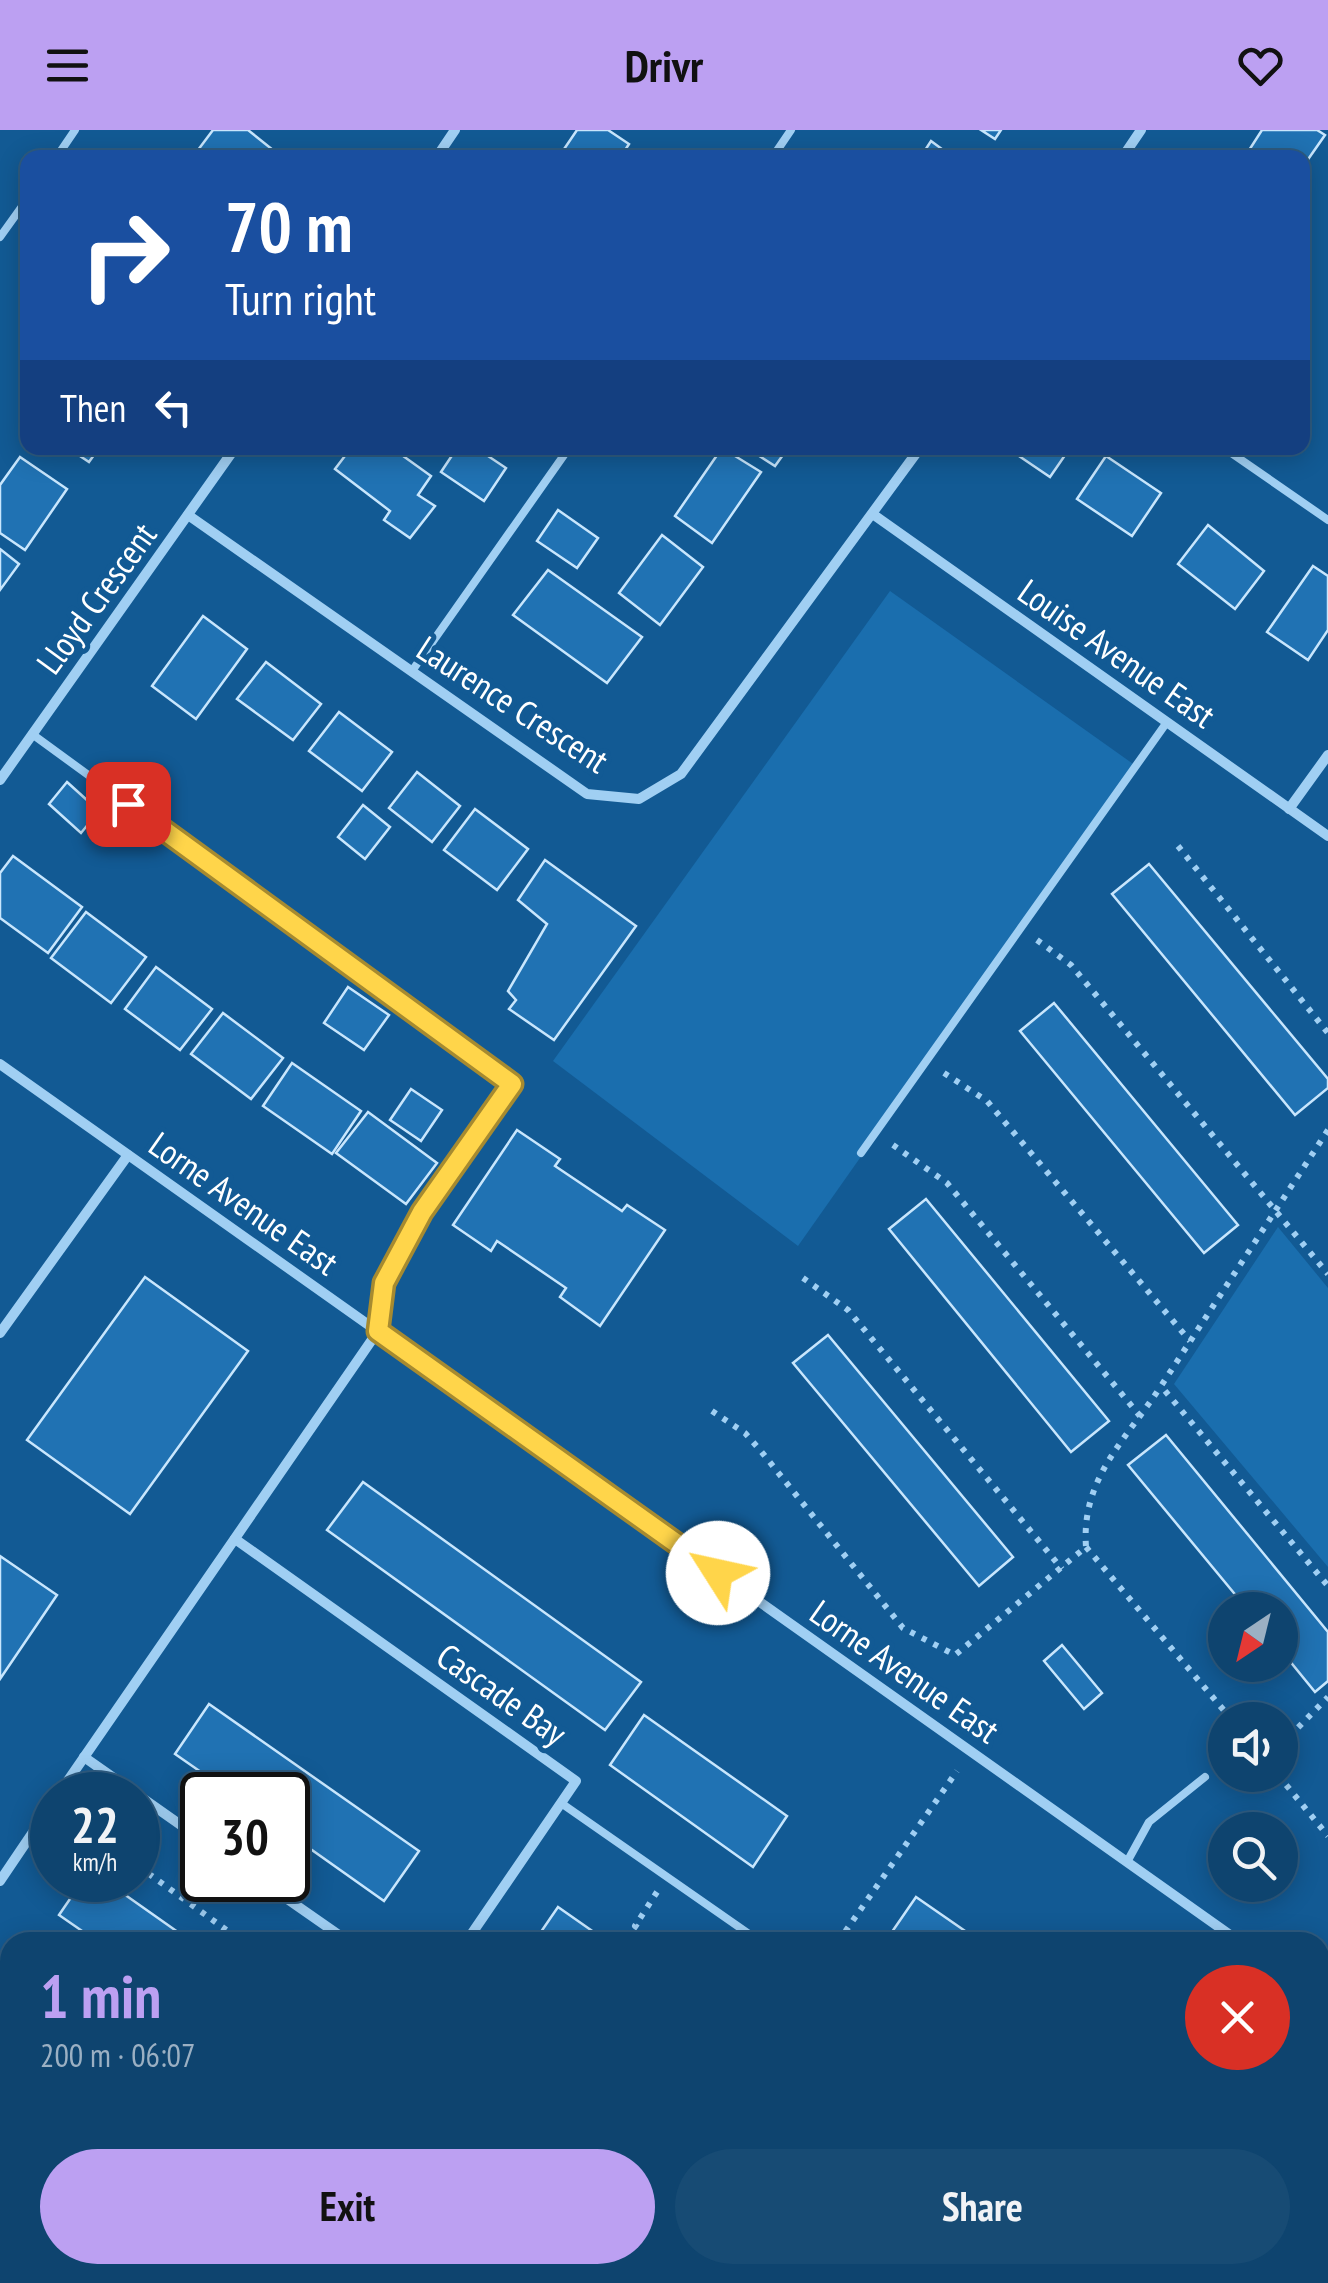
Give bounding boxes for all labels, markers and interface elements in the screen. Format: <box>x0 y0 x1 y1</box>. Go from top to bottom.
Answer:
text: Drivr <box>625 36 703 94</box>
icon: menu <box>40 38 95 93</box>
icon: heart <box>1233 38 1288 93</box>
text: 70 m <box>225 181 353 271</box>
icon: right <box>60 190 190 320</box>
text: Turn right <box>225 269 376 327</box>
icon: left <box>146 380 201 435</box>
text: Then <box>60 383 126 432</box>
street label: Lloyd Crescent <box>26 513 167 683</box>
street label: Louise Avenue East <box>1010 568 1225 738</box>
street label: Laurence Crescent <box>409 625 618 783</box>
pin <box>86 762 171 847</box>
icon: arrive <box>101 777 156 832</box>
street label: Lorne Avenue East <box>141 1121 348 1285</box>
position arrow <box>666 1521 770 1625</box>
street label: Lorne Avenue East <box>802 1589 1009 1753</box>
north arrow <box>1208 1592 1298 1682</box>
map controls <box>1208 1592 1298 1902</box>
street label: Cascade Bay <box>428 1633 577 1756</box>
button: sound <box>1208 1702 1298 1792</box>
speed limit sign: 30 <box>180 1772 310 1902</box>
text: 22 <box>71 1792 119 1857</box>
button: search <box>1208 1812 1298 1902</box>
text: km/h <box>73 1846 117 1878</box>
text: 1 min <box>40 1957 161 2035</box>
button: close <box>1185 1965 1290 2070</box>
text: 200 m · 06:07 <box>40 2034 195 2076</box>
button: Exit <box>40 2149 655 2264</box>
button: Share <box>675 2149 1290 2264</box>

